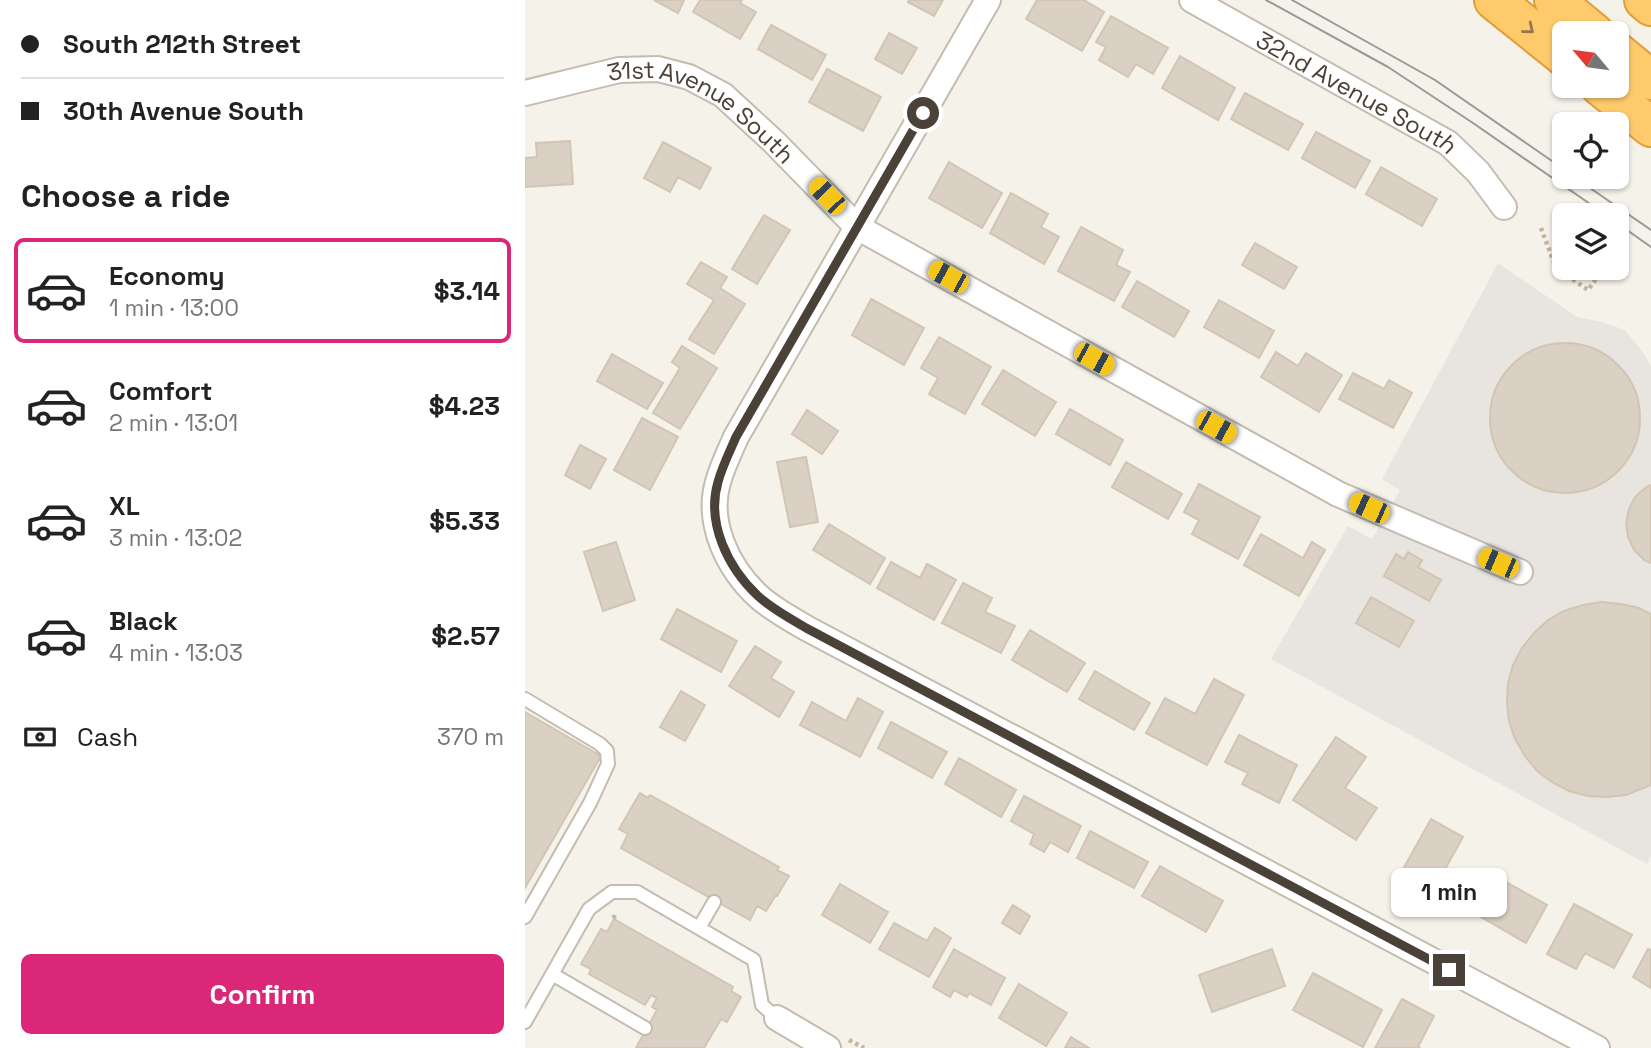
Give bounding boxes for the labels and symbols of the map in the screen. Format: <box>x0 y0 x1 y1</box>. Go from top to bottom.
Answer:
one-way arrow <box>1522 20 1534 33</box>
north arrow <box>1552 21 1629 98</box>
street label: 32nd Avenue South <box>1251 24 1465 160</box>
street label: 31st Avenue South <box>604 53 802 170</box>
route start <box>907 97 939 129</box>
car <box>805 174 850 218</box>
car <box>925 258 972 296</box>
car <box>1071 340 1118 378</box>
car <box>1193 408 1240 446</box>
car <box>1346 490 1393 526</box>
car <box>1475 545 1522 581</box>
callout: 1 min <box>1391 869 1507 918</box>
route end <box>1433 954 1465 986</box>

